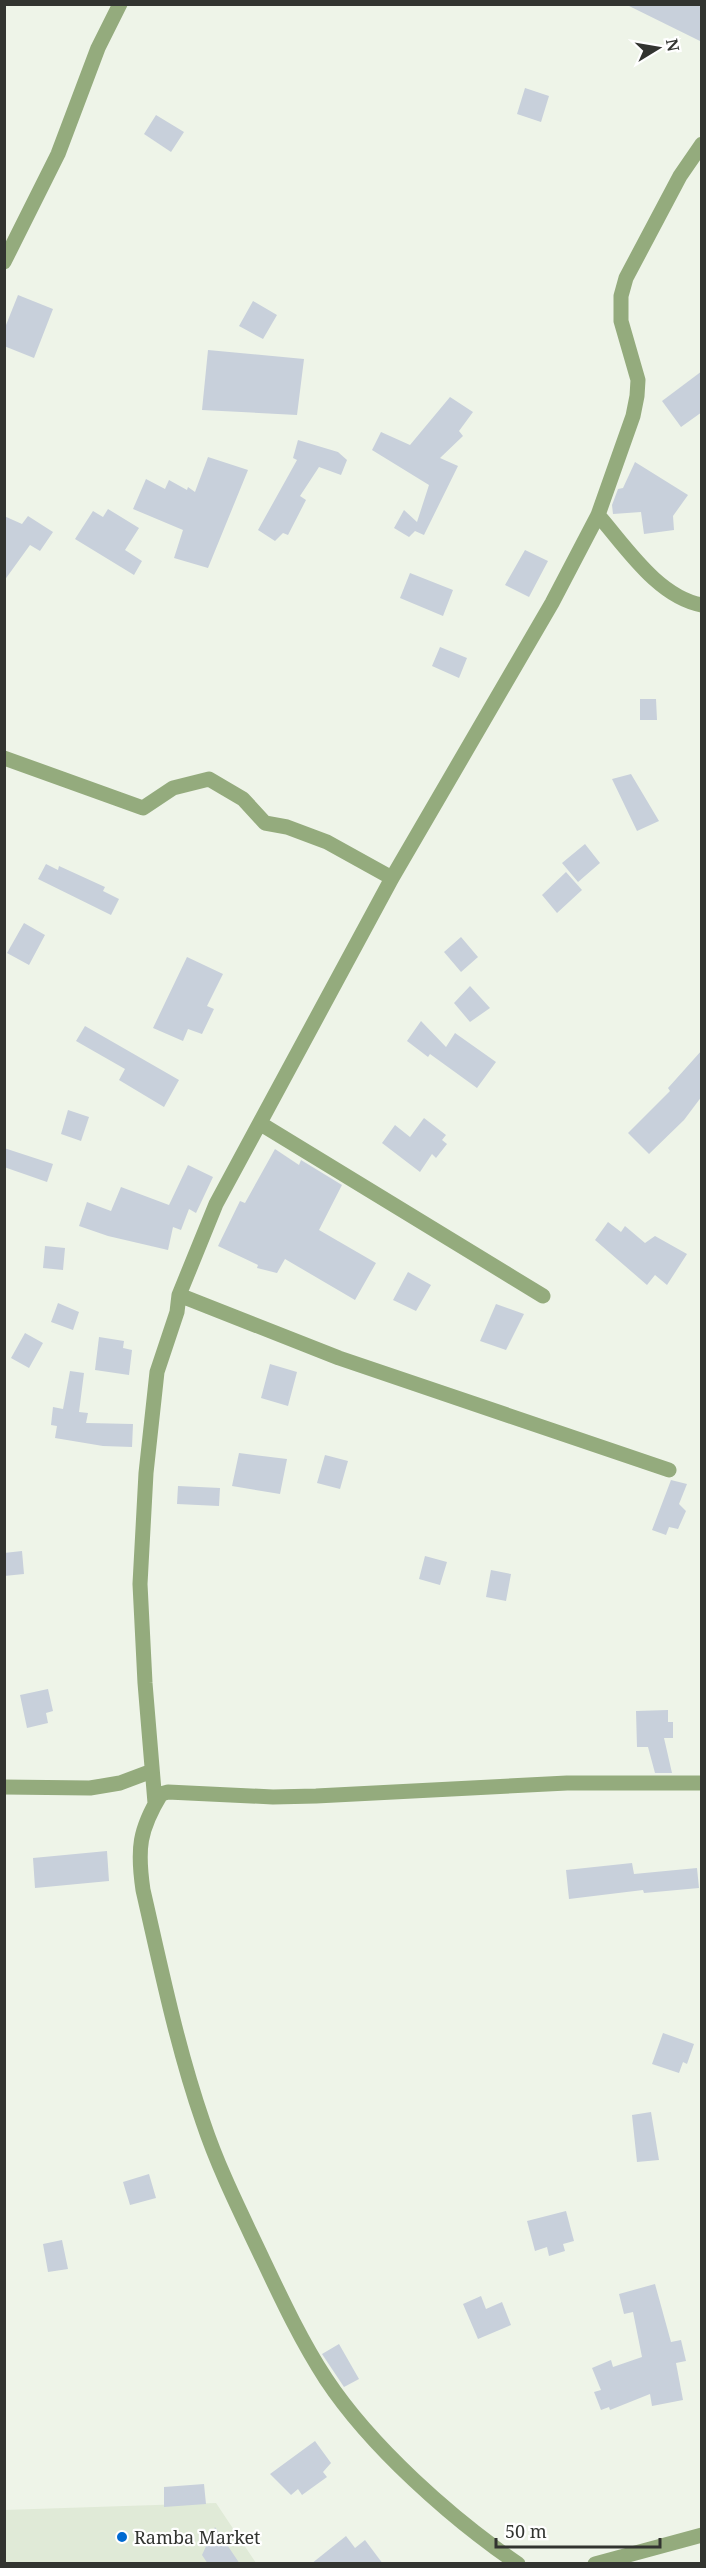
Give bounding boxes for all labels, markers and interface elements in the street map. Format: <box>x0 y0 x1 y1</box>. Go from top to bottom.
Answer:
north arrow <box>628 18 688 78</box>
text: N <box>661 37 685 54</box>
scale bar <box>496 2511 660 2549</box>
text: 50 m <box>505 2519 547 2543</box>
place label: Ramba Market <box>134 2525 260 2549</box>
marker: Ramba Market <box>115 2530 129 2544</box>

